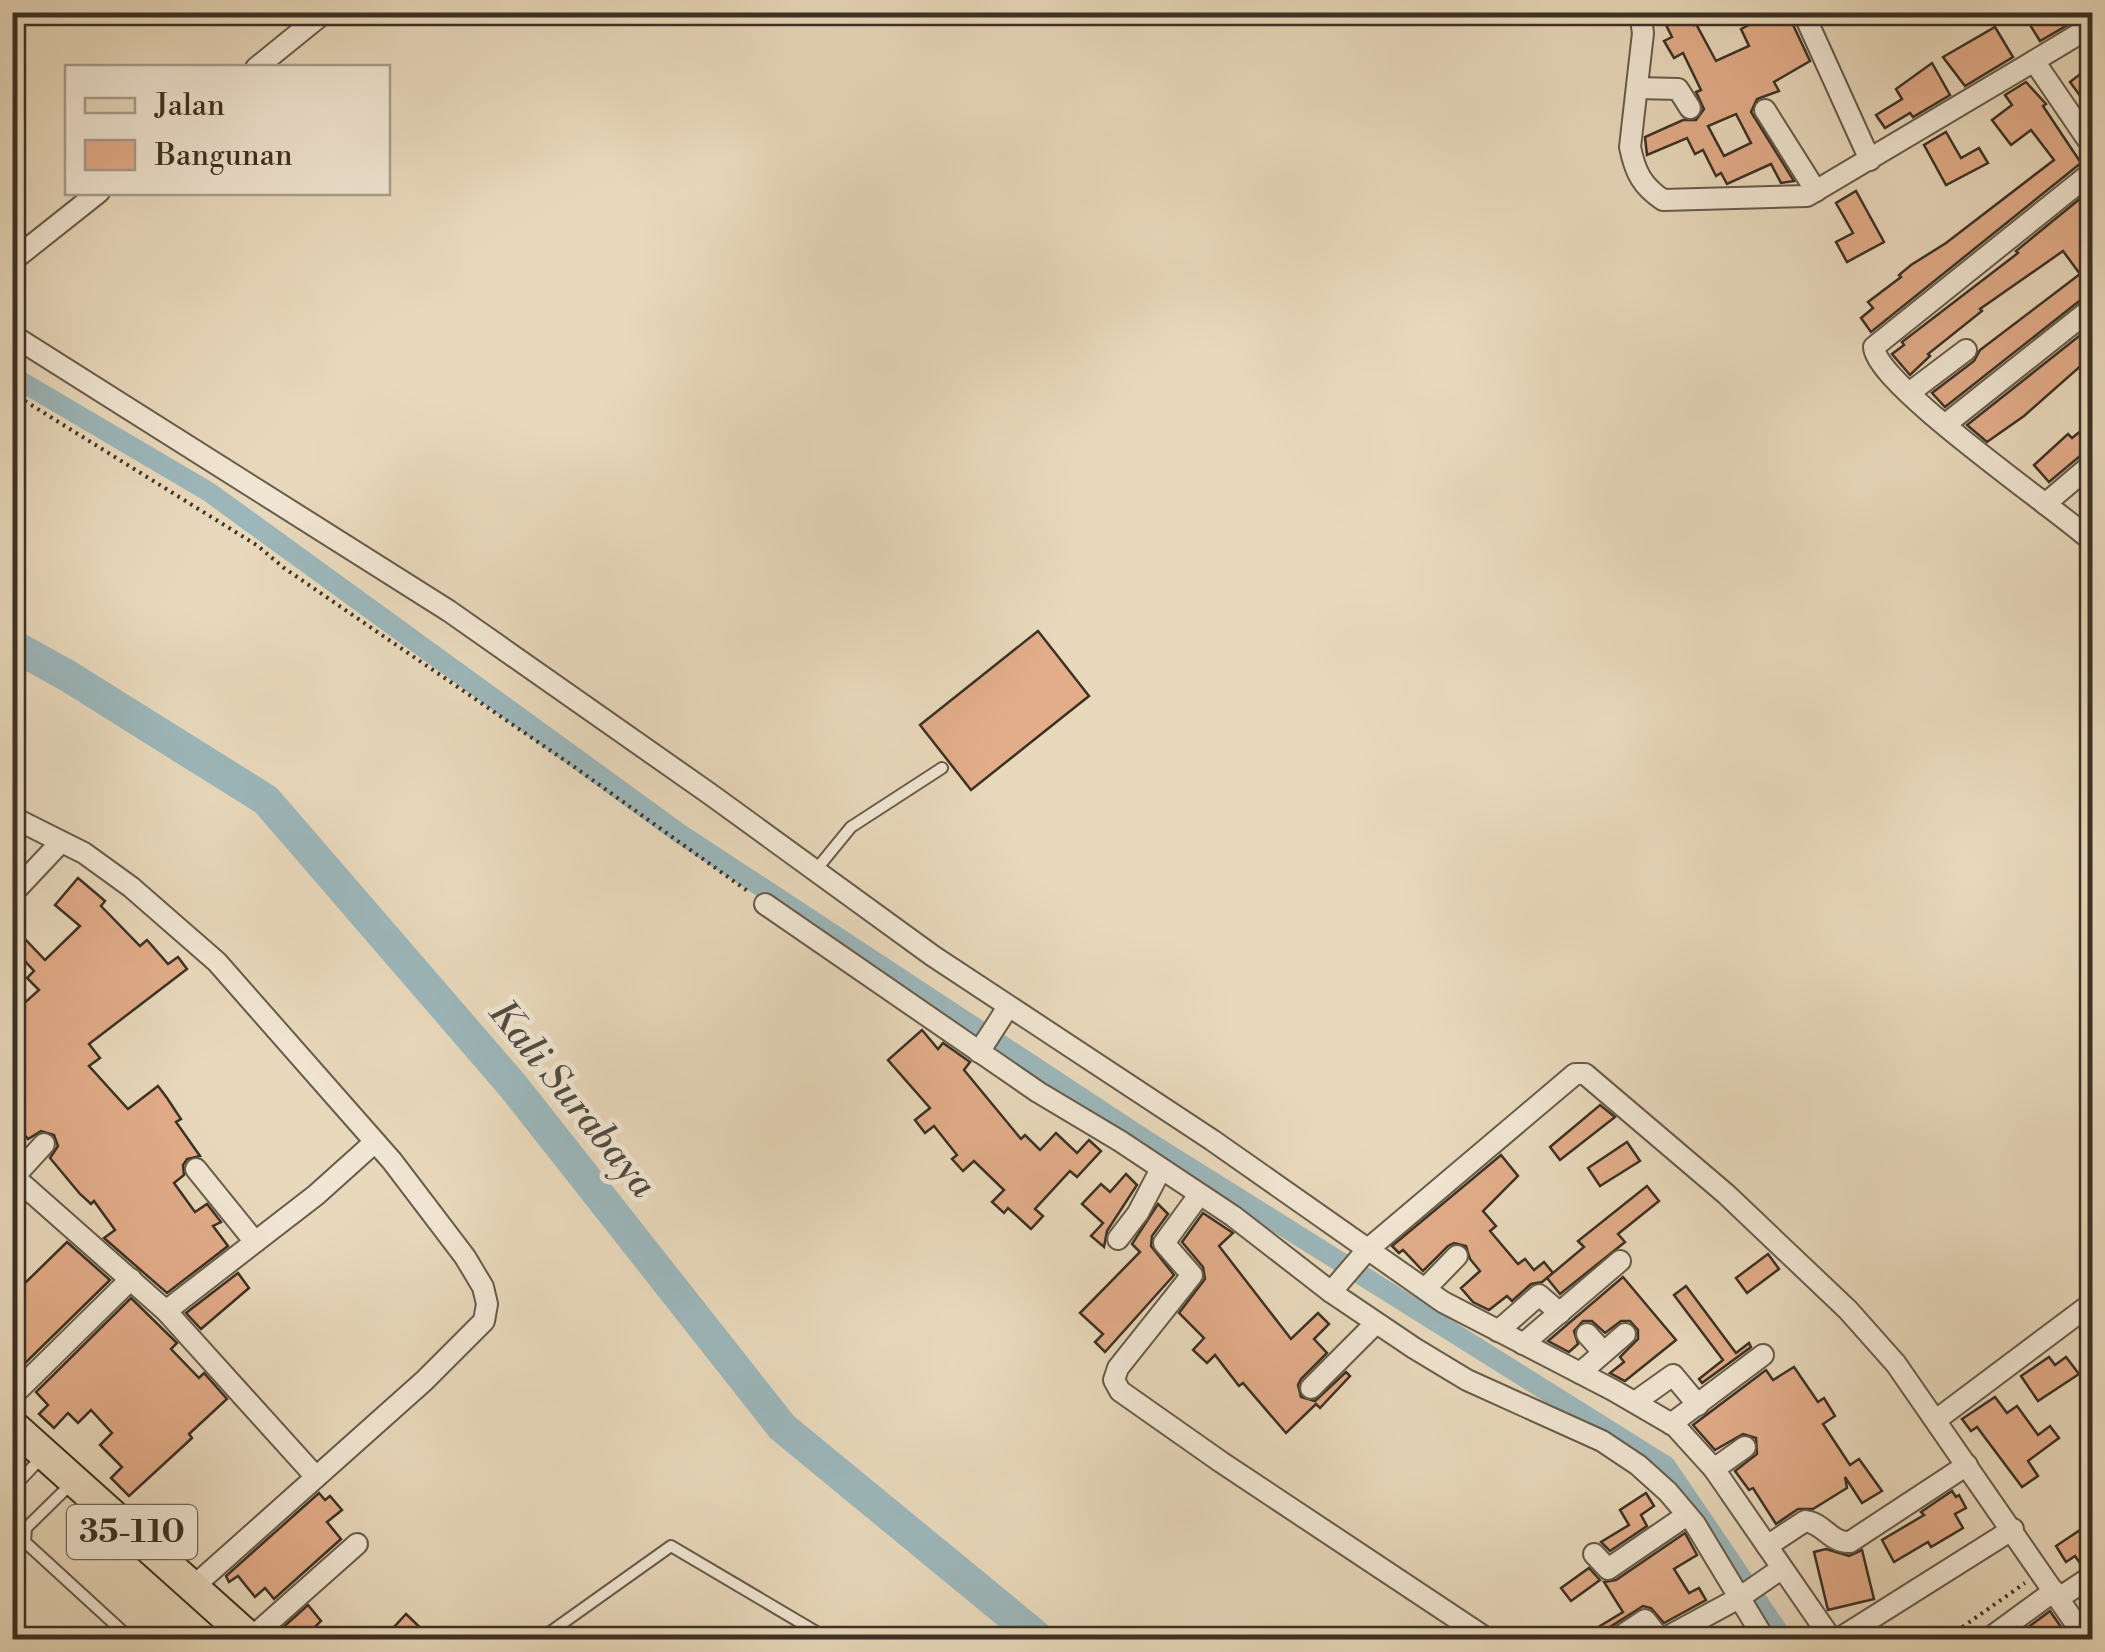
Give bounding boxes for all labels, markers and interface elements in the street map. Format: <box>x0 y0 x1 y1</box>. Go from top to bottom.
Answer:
legend <box>65 65 390 195</box>
text: Jalan <box>154 87 225 125</box>
text: Bangunan <box>154 137 293 175</box>
water label: Kali Surabaya <box>478 991 666 1208</box>
road number: 35-110 <box>67 1505 197 1559</box>

